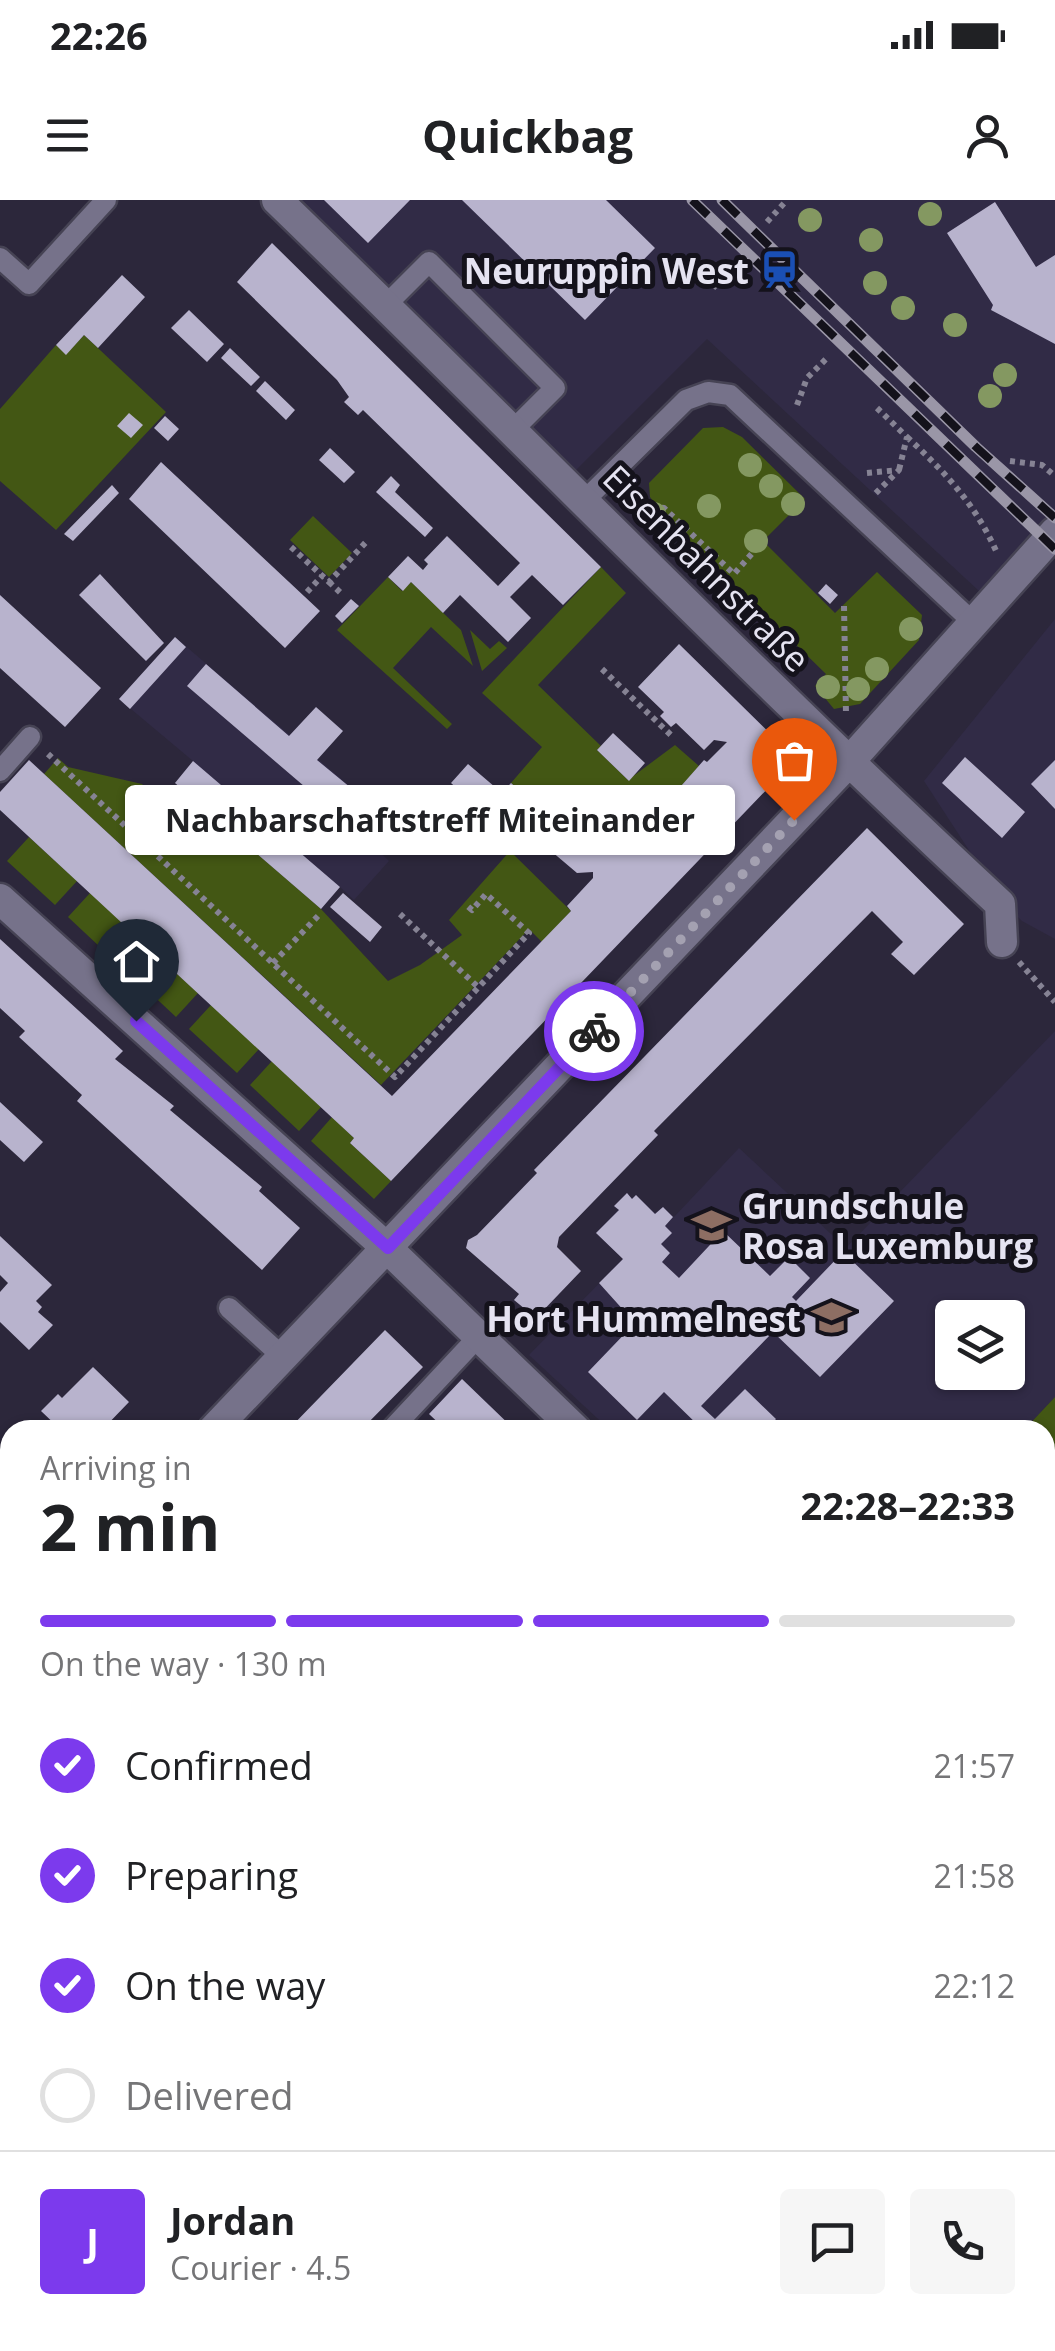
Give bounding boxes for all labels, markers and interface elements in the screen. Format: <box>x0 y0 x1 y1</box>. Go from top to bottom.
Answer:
text: 22:26 <box>50 9 148 61</box>
text: Quickbag <box>422 105 633 166</box>
icon: menu <box>40 108 95 163</box>
icon: person <box>960 108 1015 163</box>
place label: Neuruppin West <box>464 247 749 294</box>
station icon: Neuruppin West <box>758 249 800 291</box>
street label: Eisenbahnstraße <box>593 454 821 682</box>
pin <box>752 718 837 821</box>
icon: bag <box>767 733 822 788</box>
callout: Nachbarschaftstreff Miteinander <box>124 785 734 855</box>
text: Nachbarschaftstreff Miteinander <box>165 798 695 841</box>
pin <box>94 919 179 1022</box>
icon: home <box>109 934 164 989</box>
courier <box>544 981 644 1081</box>
icon: bike <box>567 1004 622 1059</box>
place label: Grundschule Rosa Luxemburg <box>742 1182 1034 1269</box>
school or university icon: Grundschule Rosa Luxemburg <box>691 1204 733 1246</box>
place label: Hort Hummelnest <box>486 1295 801 1342</box>
school or university icon: Hort Hummelnest <box>810 1297 852 1339</box>
map controls <box>935 1300 1025 1390</box>
button: layers <box>935 1300 1025 1390</box>
text: Arriving in <box>40 1446 192 1489</box>
text: 22:28–22:33 <box>801 1479 1015 1531</box>
text: 2 min <box>40 1482 220 1570</box>
text: On the way · 130 m <box>40 1642 327 1685</box>
icon: check <box>40 1738 95 1793</box>
text: Confirmed <box>125 1739 313 1791</box>
text: 21:57 <box>933 1744 1015 1787</box>
icon: check <box>40 1848 95 1903</box>
text: Preparing <box>125 1849 298 1901</box>
text: 21:58 <box>933 1854 1015 1897</box>
icon: check <box>40 1958 95 2013</box>
text: On the way <box>125 1959 325 2011</box>
text: 22:12 <box>933 1964 1015 2007</box>
text: Delivered <box>125 2069 294 2121</box>
button: chat <box>780 2189 885 2294</box>
button: phone <box>910 2189 1015 2294</box>
text: Jordan <box>170 2194 295 2246</box>
text: J <box>86 2215 99 2267</box>
text: Courier · 4.5 <box>170 2246 351 2289</box>

